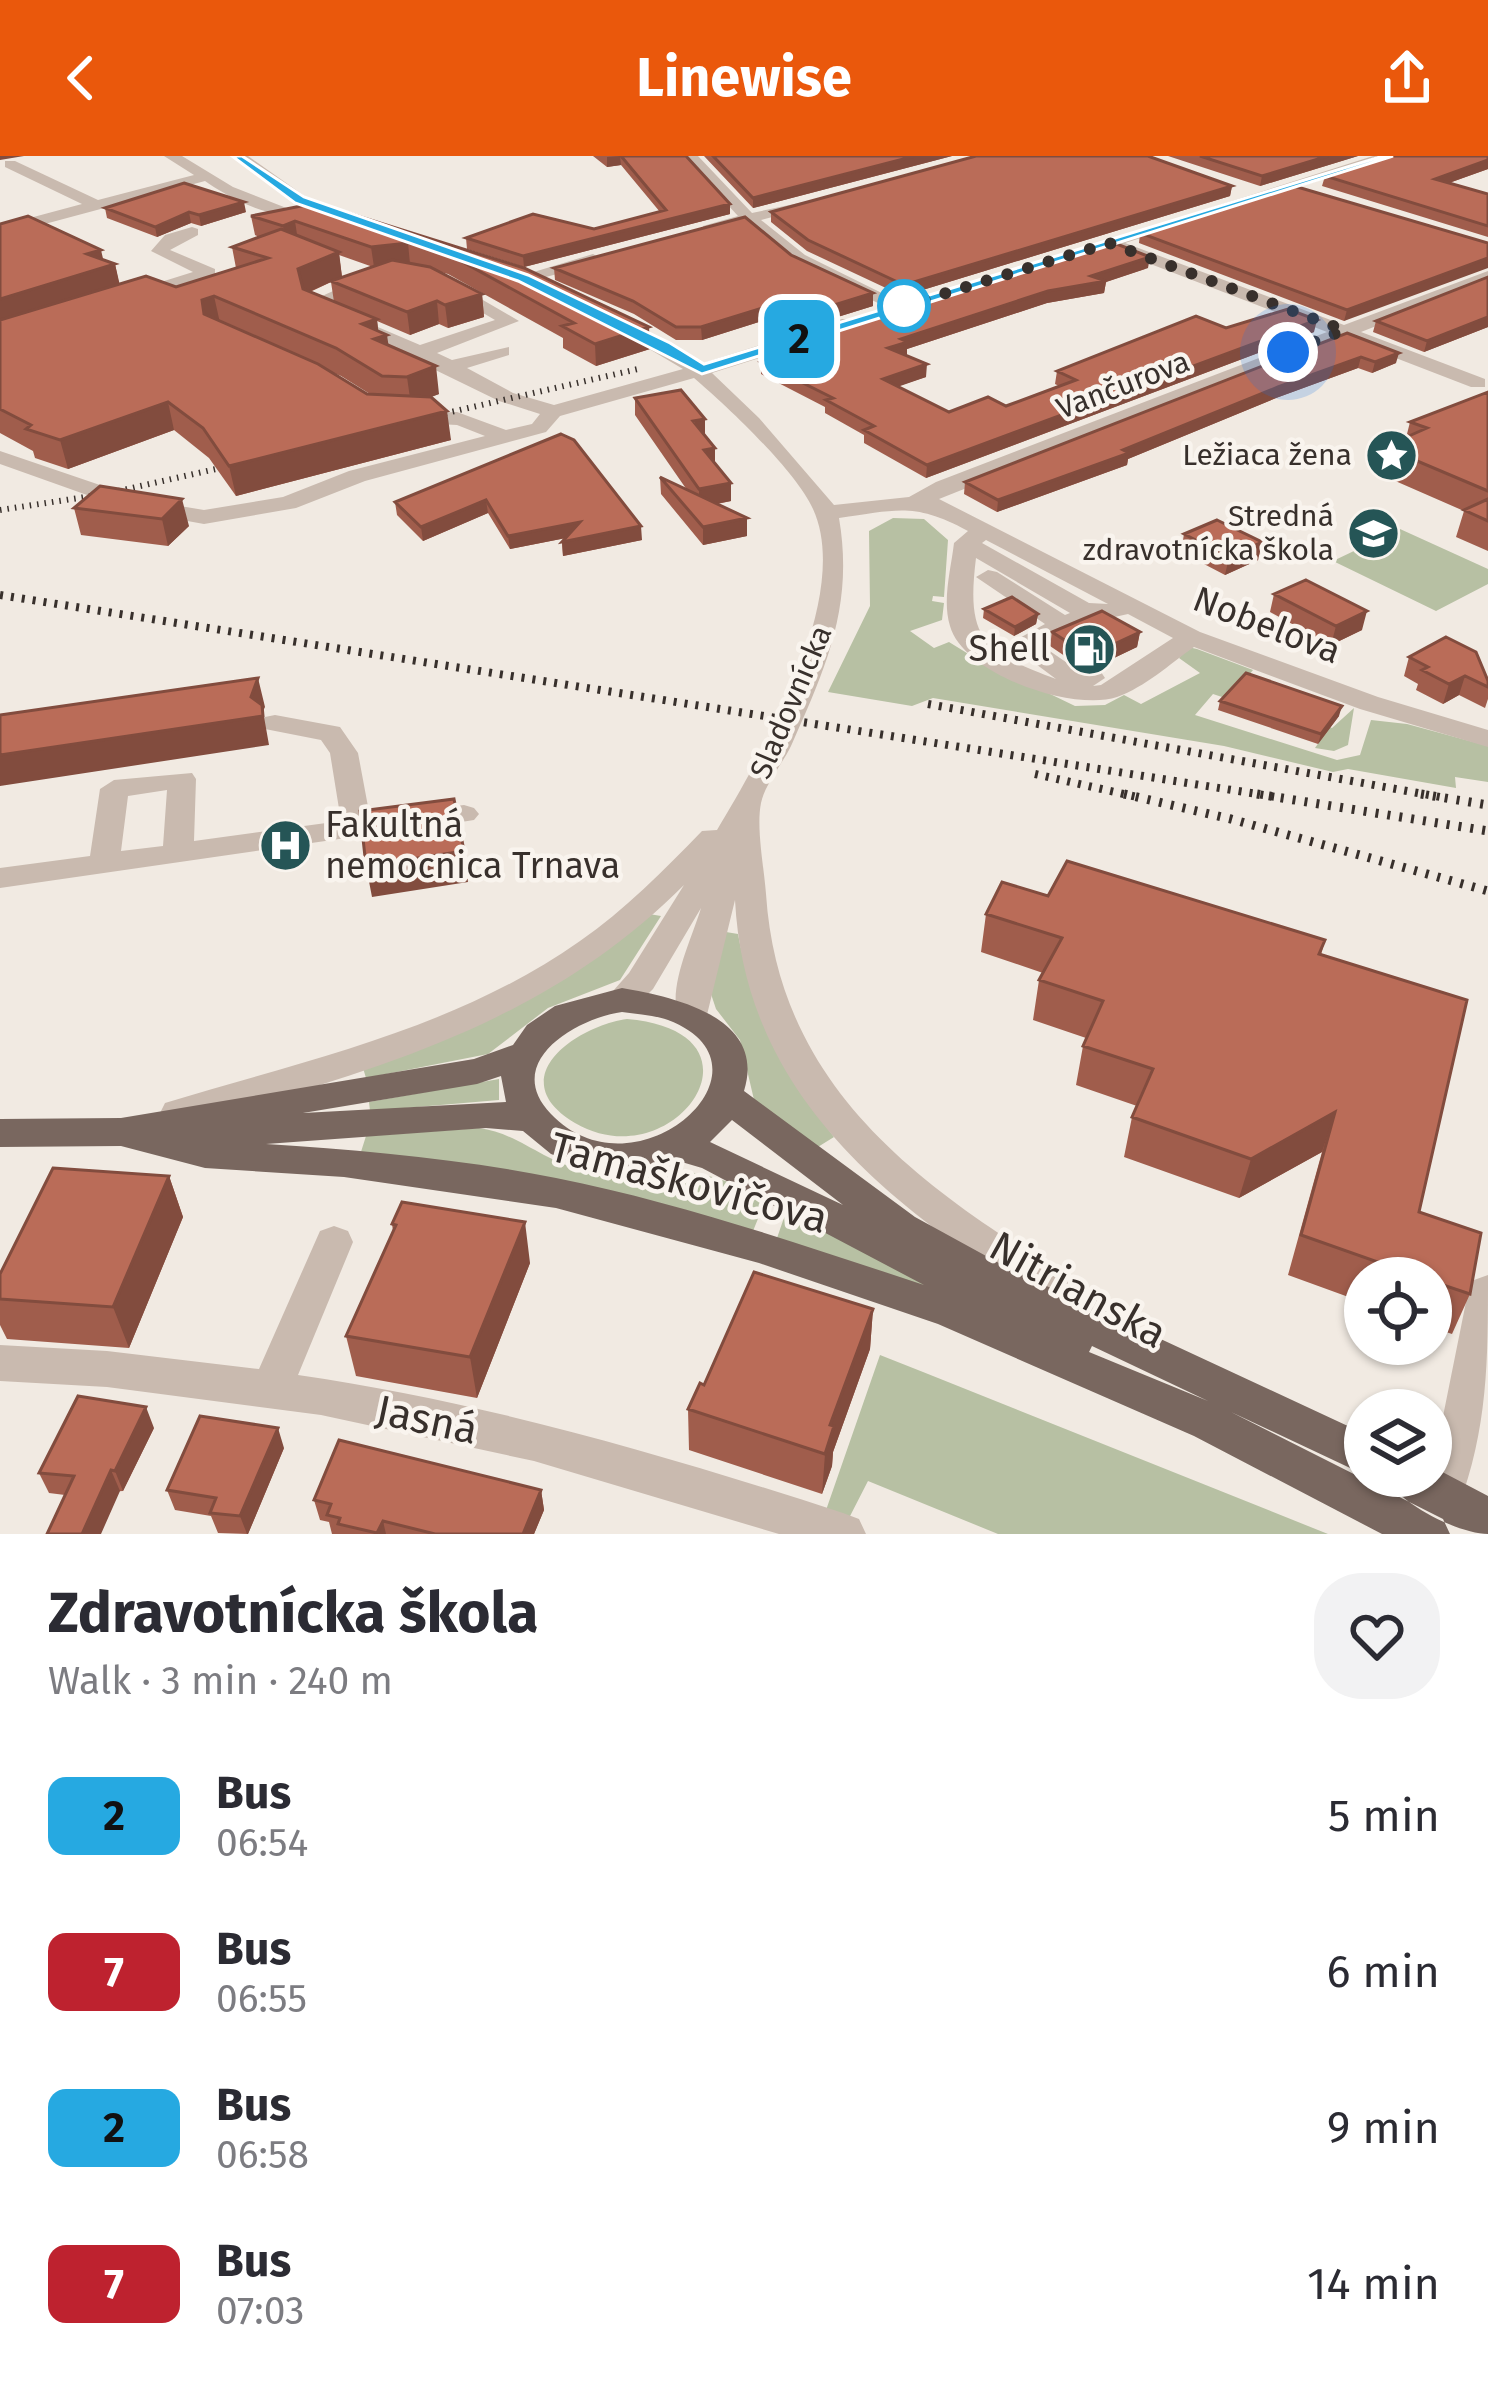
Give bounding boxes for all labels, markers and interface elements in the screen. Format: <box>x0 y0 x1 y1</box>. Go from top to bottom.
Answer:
icon: back <box>48 45 114 111</box>
icon: share <box>1374 45 1440 111</box>
text: Linewise <box>636 46 852 110</box>
unlabelled marker <box>879 281 929 331</box>
line badge: 2 <box>760 300 838 378</box>
text: 2 <box>788 314 810 364</box>
your location <box>1258 322 1318 382</box>
street label: Vančurova <box>1051 343 1195 427</box>
place icon: Ležiaca žena <box>1363 427 1419 483</box>
place label: Ležiaca žena <box>1182 437 1352 473</box>
place label: Stredná zdravotnícka škola <box>1083 498 1334 568</box>
school or university icon: Stredná zdravotnícka škola <box>1345 505 1401 561</box>
street label: Nobelova <box>1187 577 1347 673</box>
street label: Sladovnícka <box>743 620 839 784</box>
fuel station icon: Shell <box>1061 621 1117 677</box>
place label: Shell <box>969 627 1050 671</box>
place label: Fakultná nemocnica Trnava <box>325 803 620 888</box>
hospital icon: Fakultná nemocnica Trnava <box>258 818 314 874</box>
street label: Tamaškovičova <box>545 1122 833 1244</box>
street label: Nitrianska <box>981 1221 1175 1359</box>
map controls <box>1344 1257 1452 1497</box>
button: locate <box>1344 1257 1452 1365</box>
street label: Jasná <box>372 1385 482 1455</box>
button: layers <box>1344 1389 1452 1497</box>
button: heart <box>1314 1573 1440 1699</box>
text: Zdravotnícka škola <box>48 1579 538 1647</box>
text: Walk · 3 min · 240 m <box>48 1658 393 1704</box>
text: Bus <box>216 1766 291 1820</box>
text: 5 min <box>1328 1789 1440 1843</box>
text: 2 <box>103 1791 125 1841</box>
text: 06:54 <box>216 1820 308 1866</box>
text: Bus <box>216 1922 291 1976</box>
text: 6 min <box>1326 1945 1440 1999</box>
text: 7 <box>104 1947 124 1997</box>
text: 06:55 <box>216 1976 307 2022</box>
text: Bus <box>216 2078 291 2132</box>
text: 9 min <box>1327 2101 1440 2155</box>
text: 2 <box>103 2103 125 2153</box>
text: 06:58 <box>216 2132 309 2178</box>
text: Bus <box>216 2234 291 2288</box>
text: 14 min <box>1307 2257 1440 2311</box>
text: 7 <box>104 2259 124 2309</box>
text: 07:03 <box>216 2288 305 2334</box>

